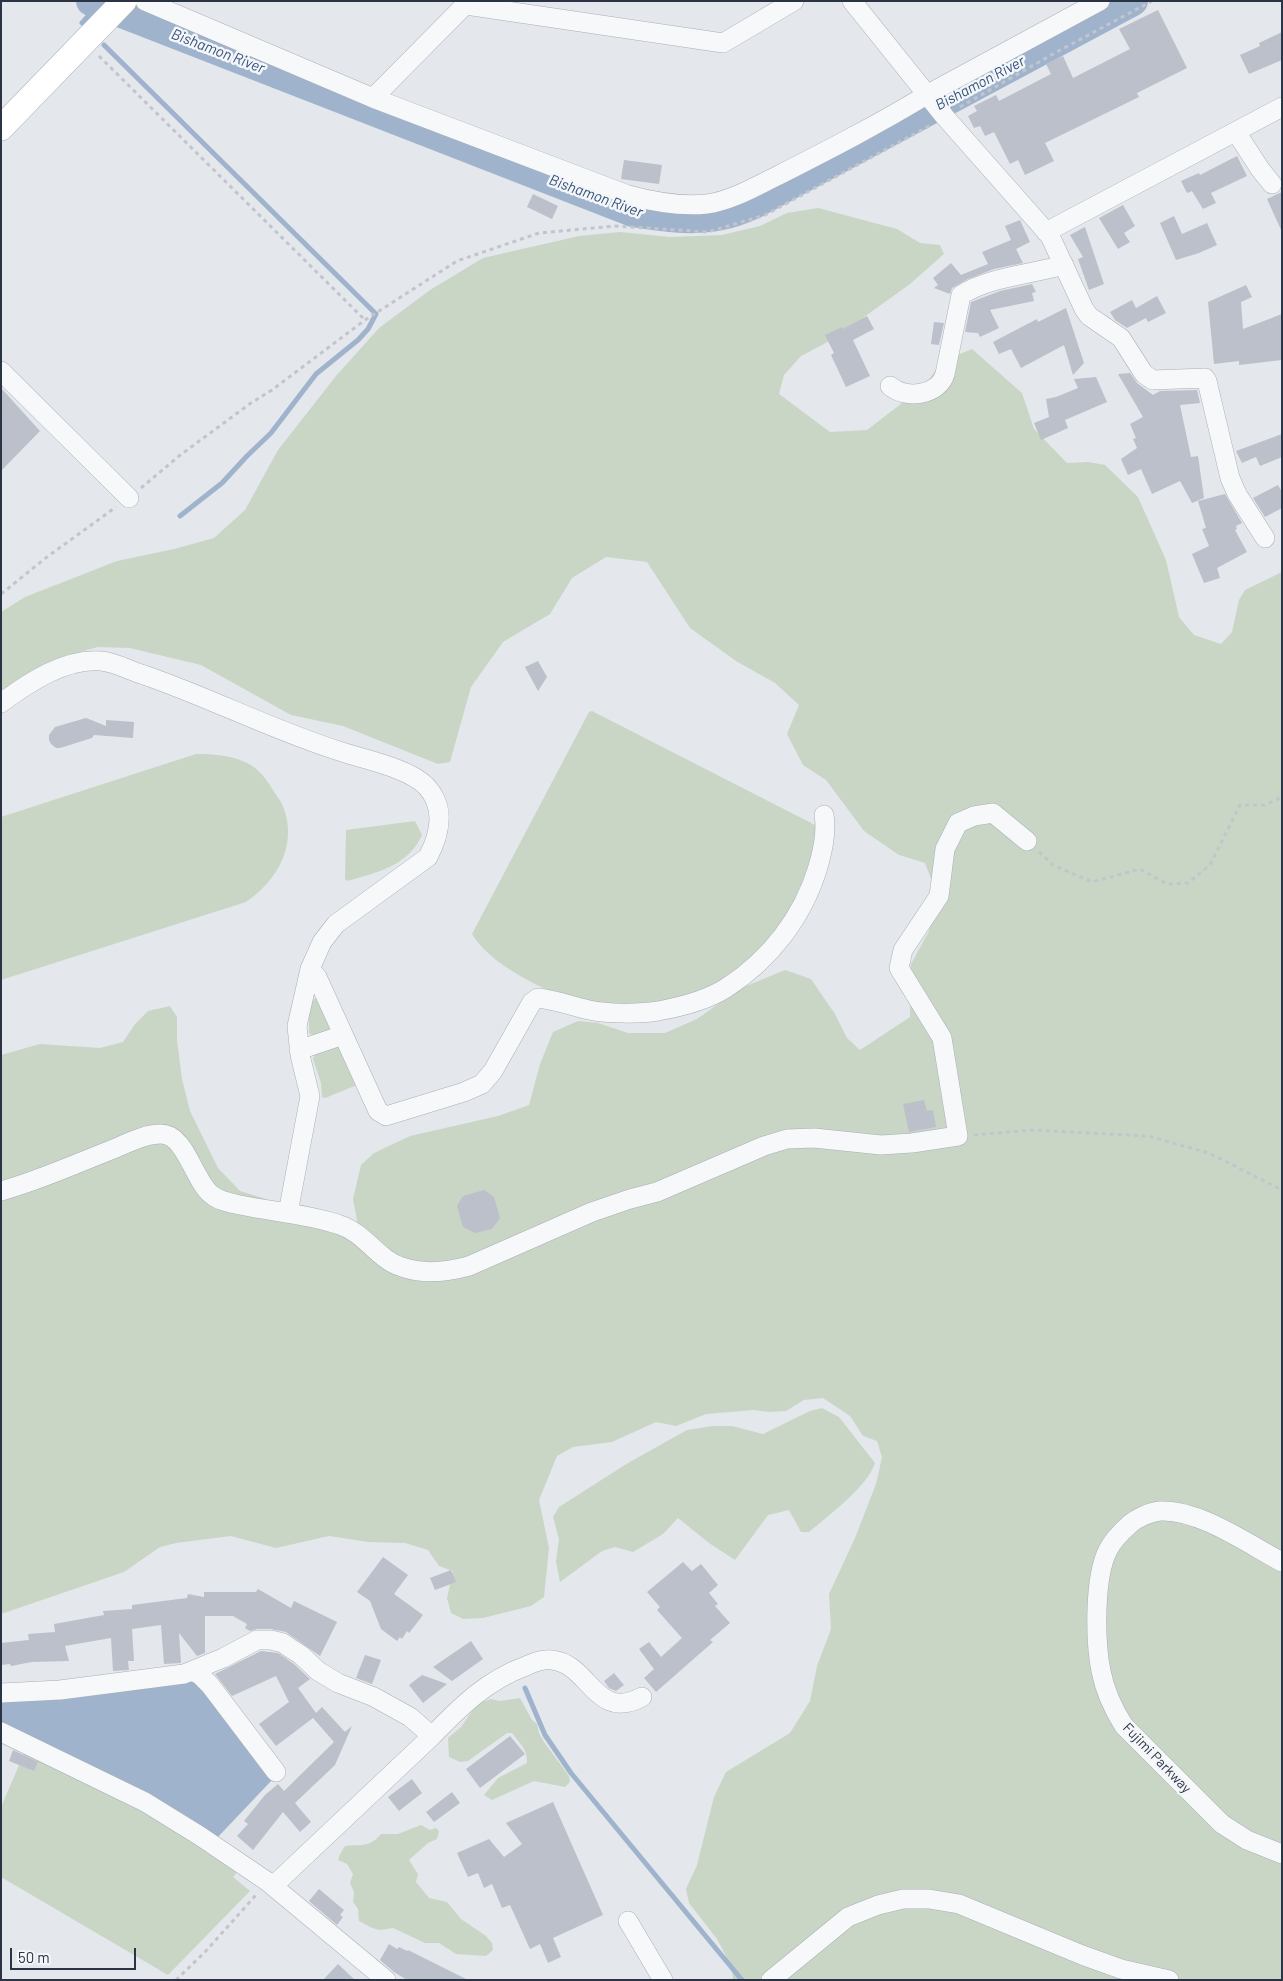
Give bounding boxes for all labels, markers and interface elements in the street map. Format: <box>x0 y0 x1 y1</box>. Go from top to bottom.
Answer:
water label: Bishamon River <box>169 25 267 77</box>
water label: Bishamon River <box>932 52 1028 114</box>
water label: Bishamon River <box>547 171 645 221</box>
street label: Fujimi Parkway <box>1119 1719 1195 1797</box>
scale bar <box>12 1938 139 1970</box>
text: 50 m <box>18 1948 50 1966</box>

